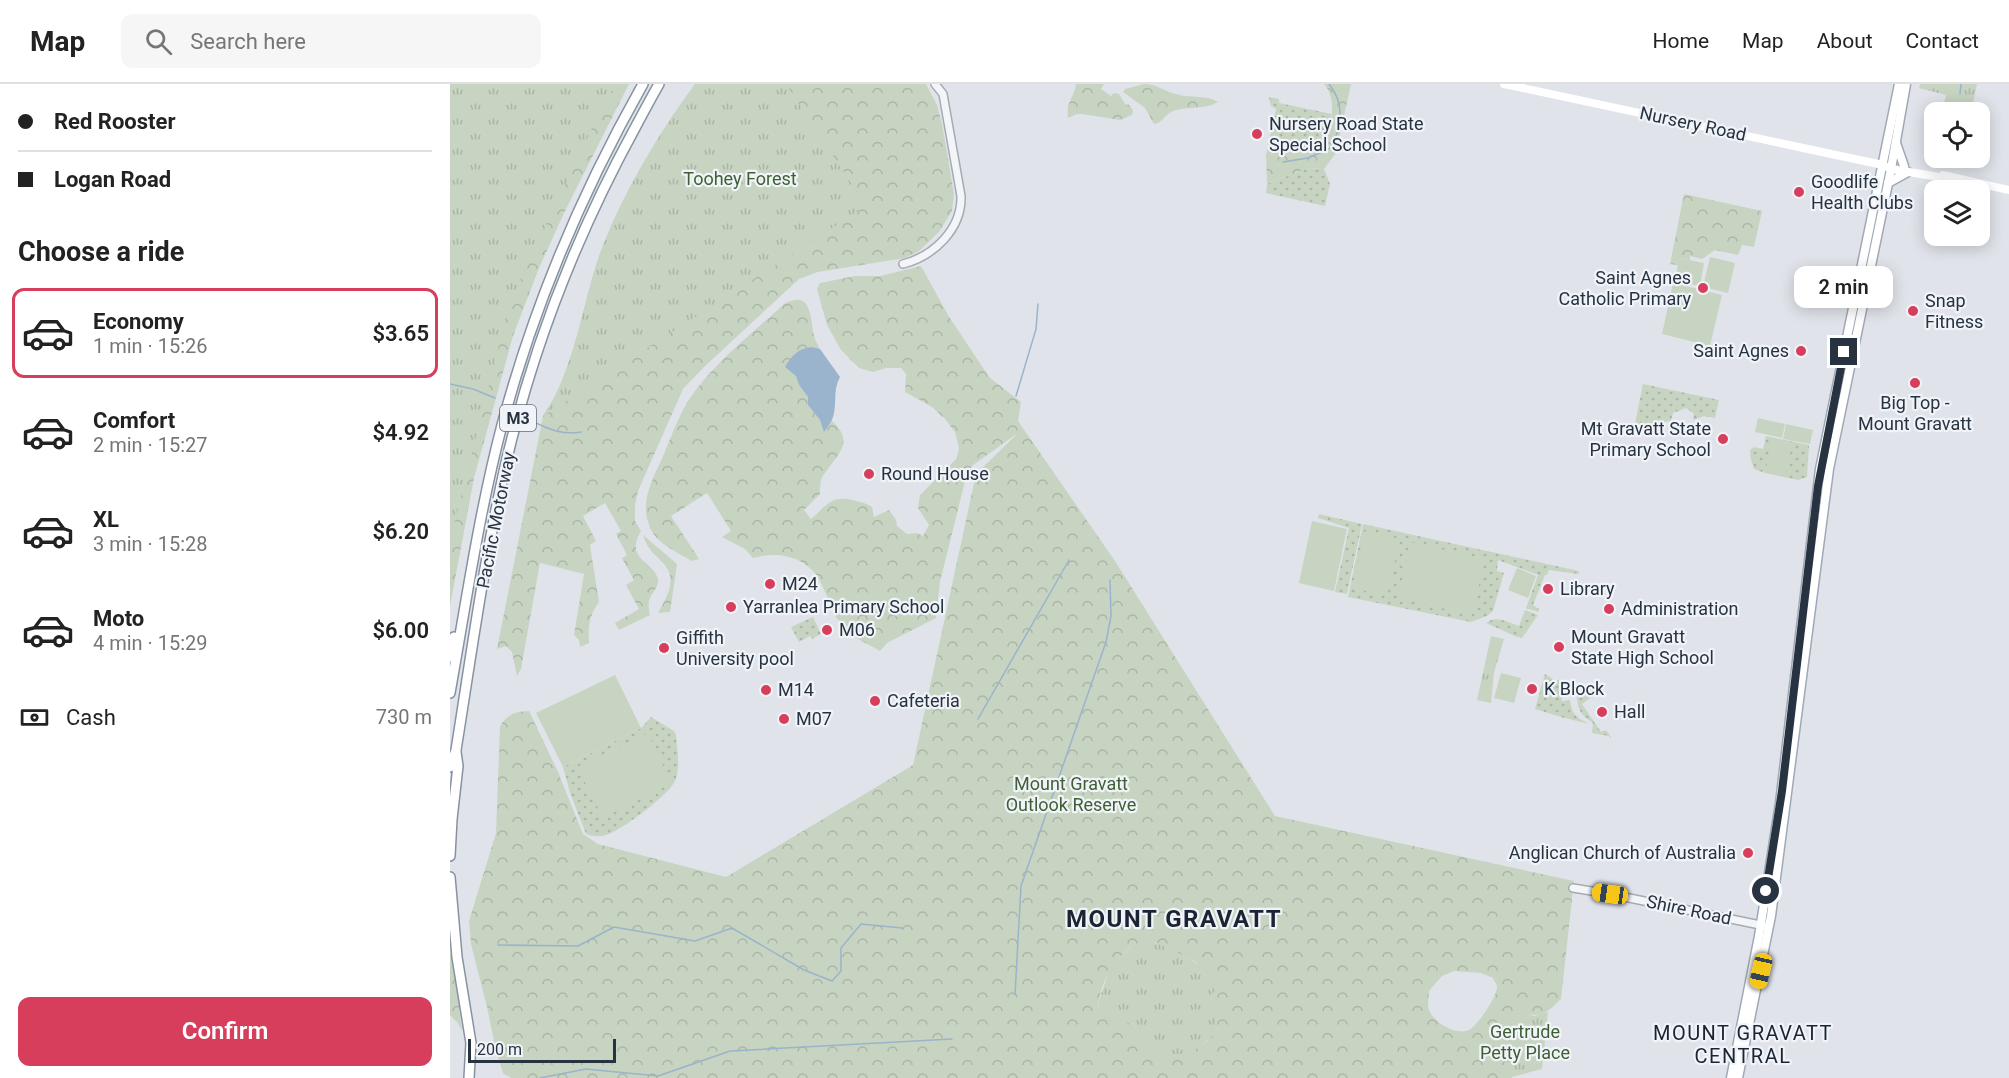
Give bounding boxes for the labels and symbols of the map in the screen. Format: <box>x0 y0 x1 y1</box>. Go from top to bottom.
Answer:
street label: Nursery Road <box>1638 102 1748 145</box>
place label: Nursery Road State Special School <box>1269 113 1424 155</box>
marker: Nursery Road State Special School <box>1250 127 1264 141</box>
park label: Toohey Forest <box>683 168 797 189</box>
place label: Goodlife Health Clubs <box>1811 171 1913 213</box>
marker: Goodlife Health Clubs <box>1792 185 1806 199</box>
callout: 2 min <box>1794 265 1894 307</box>
place label: Saint Agnes Catholic Primary <box>1559 267 1691 309</box>
marker: Saint Agnes Catholic Primary <box>1696 281 1710 295</box>
place label: Snap Fitness <box>1925 290 1983 332</box>
marker: Snap Fitness <box>1906 304 1920 318</box>
route end <box>1830 338 1857 365</box>
place label: Saint Agnes <box>1693 340 1789 361</box>
marker: Saint Agnes <box>1794 344 1808 358</box>
marker: Big Top - Mount Gravatt <box>1908 376 1922 390</box>
place label: Big Top - Mount Gravatt <box>1858 392 1972 434</box>
road number: M3 <box>500 405 536 431</box>
place label: Mt Gravatt State Primary School <box>1581 418 1711 460</box>
marker: Mt Gravatt State Primary School <box>1716 432 1730 446</box>
street label: Pacific Motorway <box>472 449 519 590</box>
place label: Round House <box>881 463 989 484</box>
marker: Round House <box>862 467 876 481</box>
place label: M24 <box>782 573 818 594</box>
marker: M24 <box>763 577 777 591</box>
place label: Library <box>1560 578 1615 599</box>
marker: Library <box>1541 582 1555 596</box>
place label: Yarranlea Primary School <box>743 596 944 617</box>
place label: Administration <box>1621 598 1739 619</box>
marker: Yarranlea Primary School <box>724 600 738 614</box>
marker: Administration <box>1602 602 1616 616</box>
place label: M06 <box>839 619 875 640</box>
marker: M06 <box>820 623 834 637</box>
place label: Mount Gravatt State High School <box>1571 626 1714 668</box>
place label: Giffith University pool <box>676 627 794 669</box>
marker: Mount Gravatt State High School <box>1552 640 1566 654</box>
marker: Giffith University pool <box>657 641 671 655</box>
place label: K Block <box>1544 678 1605 699</box>
place label: M14 <box>778 679 814 700</box>
marker: K Block <box>1525 682 1539 696</box>
marker: M14 <box>759 683 773 697</box>
place label: Cafeteria <box>887 690 960 711</box>
marker: Cafeteria <box>868 694 882 708</box>
place label: Hall <box>1614 701 1645 722</box>
marker: Hall <box>1595 705 1609 719</box>
place label: M07 <box>796 708 832 729</box>
marker: M07 <box>777 712 791 726</box>
park label: Mount Gravatt Outlook Reserve <box>1006 773 1136 815</box>
place label: Anglican Church of Australia <box>1509 842 1736 863</box>
marker: Anglican Church of Australia <box>1741 846 1755 860</box>
route start <box>1752 877 1779 904</box>
car <box>1591 883 1629 905</box>
street label: Shire Road <box>1645 890 1733 929</box>
district label: MOUNT GRAVATT <box>1066 905 1282 933</box>
car <box>1748 951 1774 991</box>
park label: Gertrude Petty Place <box>1480 1021 1570 1063</box>
district label: MOUNT GRAVATT CENTRAL <box>1653 1021 1833 1068</box>
scale bar <box>468 1036 616 1064</box>

